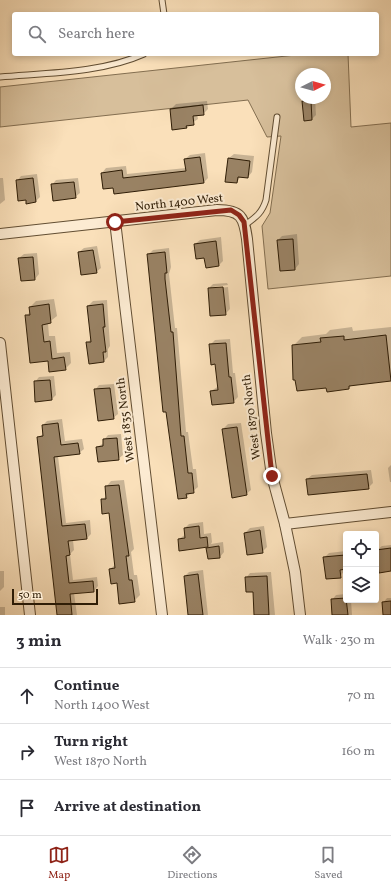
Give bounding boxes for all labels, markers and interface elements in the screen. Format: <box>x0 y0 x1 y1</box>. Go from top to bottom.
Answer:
search box <box>12 12 379 56</box>
icon: search <box>26 23 48 45</box>
text: Search here <box>58 24 135 45</box>
north arrow <box>295 68 331 104</box>
street label: North 1400 West <box>134 190 224 216</box>
route start <box>106 213 124 231</box>
street label: West 1870 North <box>239 373 265 460</box>
street label: West 1835 North <box>113 377 139 463</box>
route end <box>263 467 281 485</box>
map controls <box>343 531 379 603</box>
button: locate <box>343 531 379 567</box>
button: layers <box>343 567 379 603</box>
scale bar <box>12 587 98 606</box>
text: 50 m <box>18 588 42 603</box>
text: 3 min <box>16 630 62 653</box>
text: Walk · 230 m <box>303 632 375 650</box>
text: Continue <box>54 676 119 697</box>
icon: ahead <box>16 685 38 707</box>
text: 70 m <box>347 687 375 705</box>
text: North 1400 West <box>54 697 150 715</box>
text: Turn right <box>54 732 128 753</box>
icon: right <box>16 741 38 763</box>
text: 160 m <box>341 743 375 761</box>
text: West 1870 North <box>54 753 147 771</box>
icon: arrive <box>16 797 38 819</box>
text: Arrive at destination <box>54 797 201 818</box>
tab: Map <box>48 844 70 883</box>
tab: Directions <box>167 844 218 883</box>
tab: Saved <box>314 844 343 883</box>

